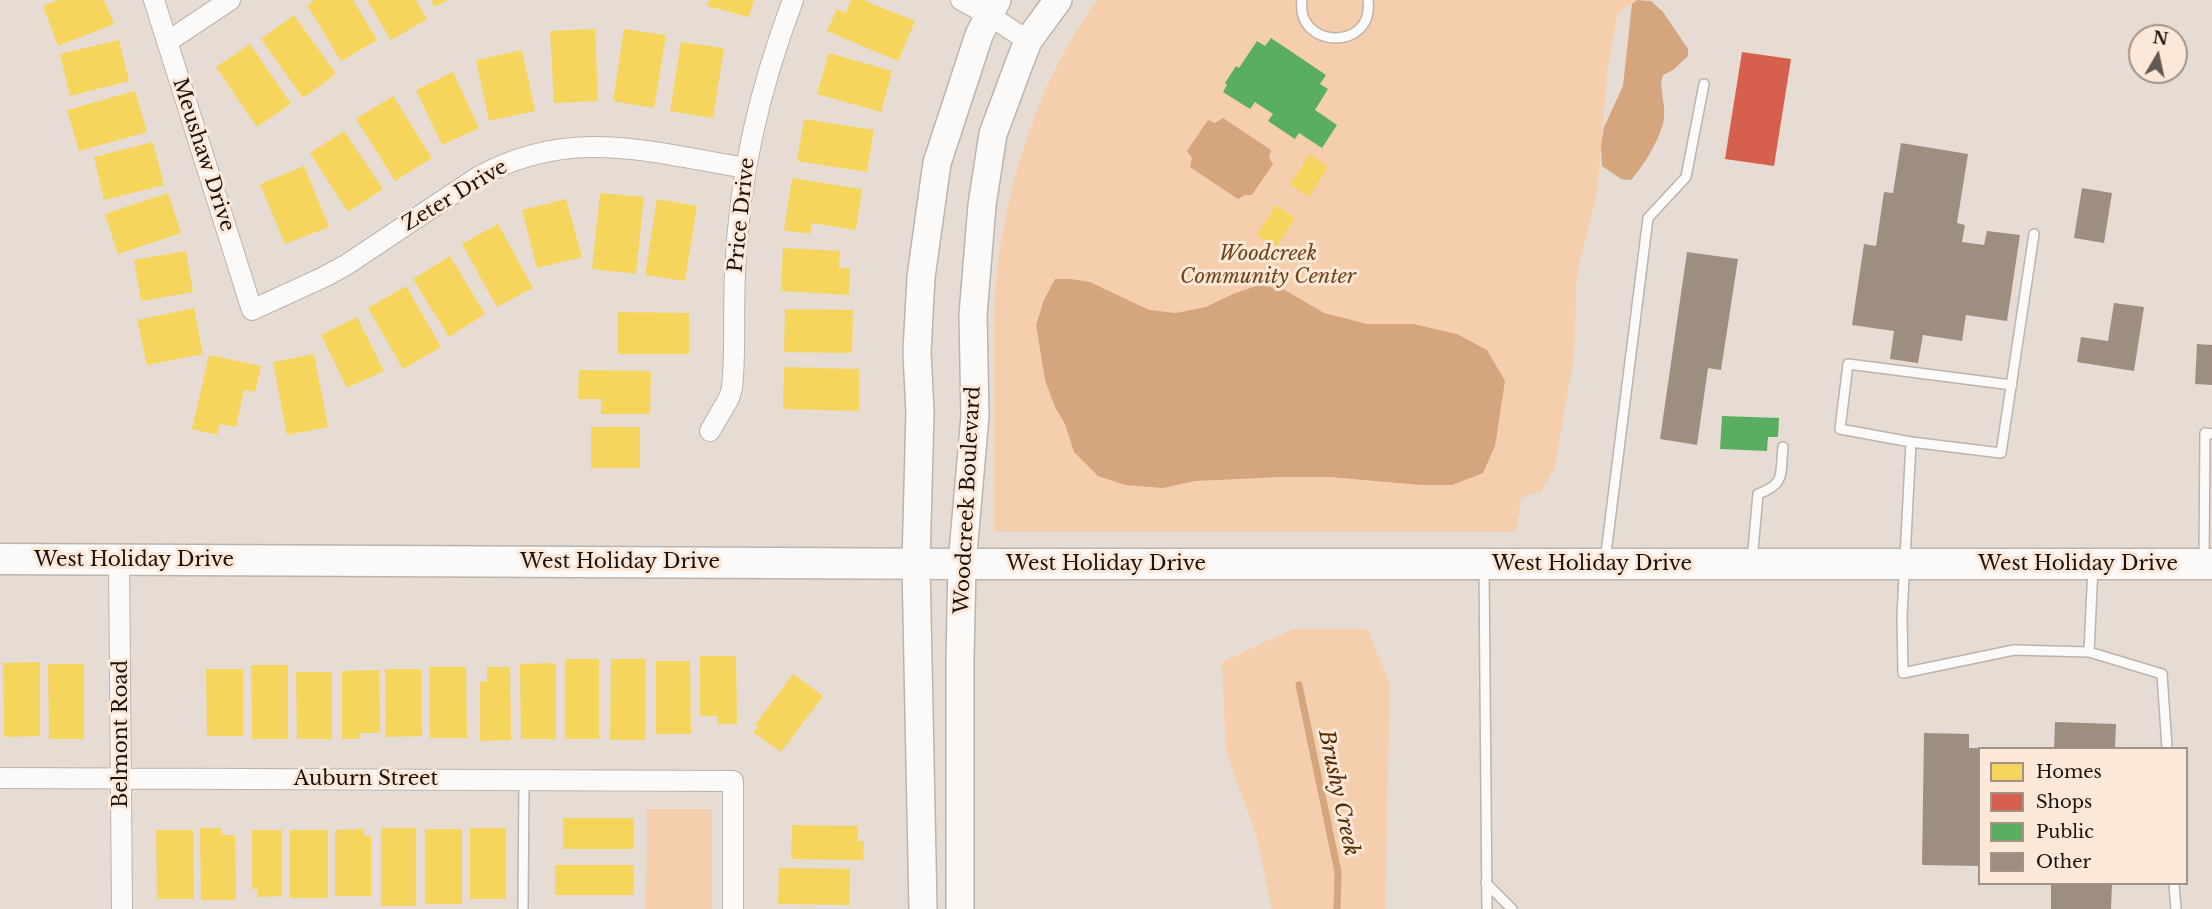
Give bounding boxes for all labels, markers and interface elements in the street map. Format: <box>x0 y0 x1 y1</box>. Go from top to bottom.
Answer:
north arrow <box>2128 24 2188 84</box>
text: N <box>2152 27 2169 49</box>
street label: Meushaw Drive <box>167 75 239 235</box>
street label: Zeter Drive <box>398 155 512 237</box>
street label: Price Drive <box>724 156 760 274</box>
park label: Woodcreek Community Center <box>1180 242 1356 289</box>
street label: Woodcreek Boulevard <box>950 385 986 615</box>
street label: West Holiday Drive <box>34 548 234 572</box>
street label: West Holiday Drive <box>520 550 720 574</box>
street label: West Holiday Drive <box>1006 552 1206 576</box>
street label: West Holiday Drive <box>1492 552 1692 576</box>
street label: West Holiday Drive <box>1978 552 2178 576</box>
street label: Belmont Road <box>109 660 133 808</box>
water label: Brushy Creek <box>1312 728 1364 858</box>
legend <box>1978 747 2188 885</box>
text: Homes <box>2036 761 2102 783</box>
street label: Auburn Street <box>294 767 438 791</box>
text: Shops <box>2036 791 2092 813</box>
text: Public <box>2036 821 2094 843</box>
text: Other <box>2036 851 2091 873</box>

